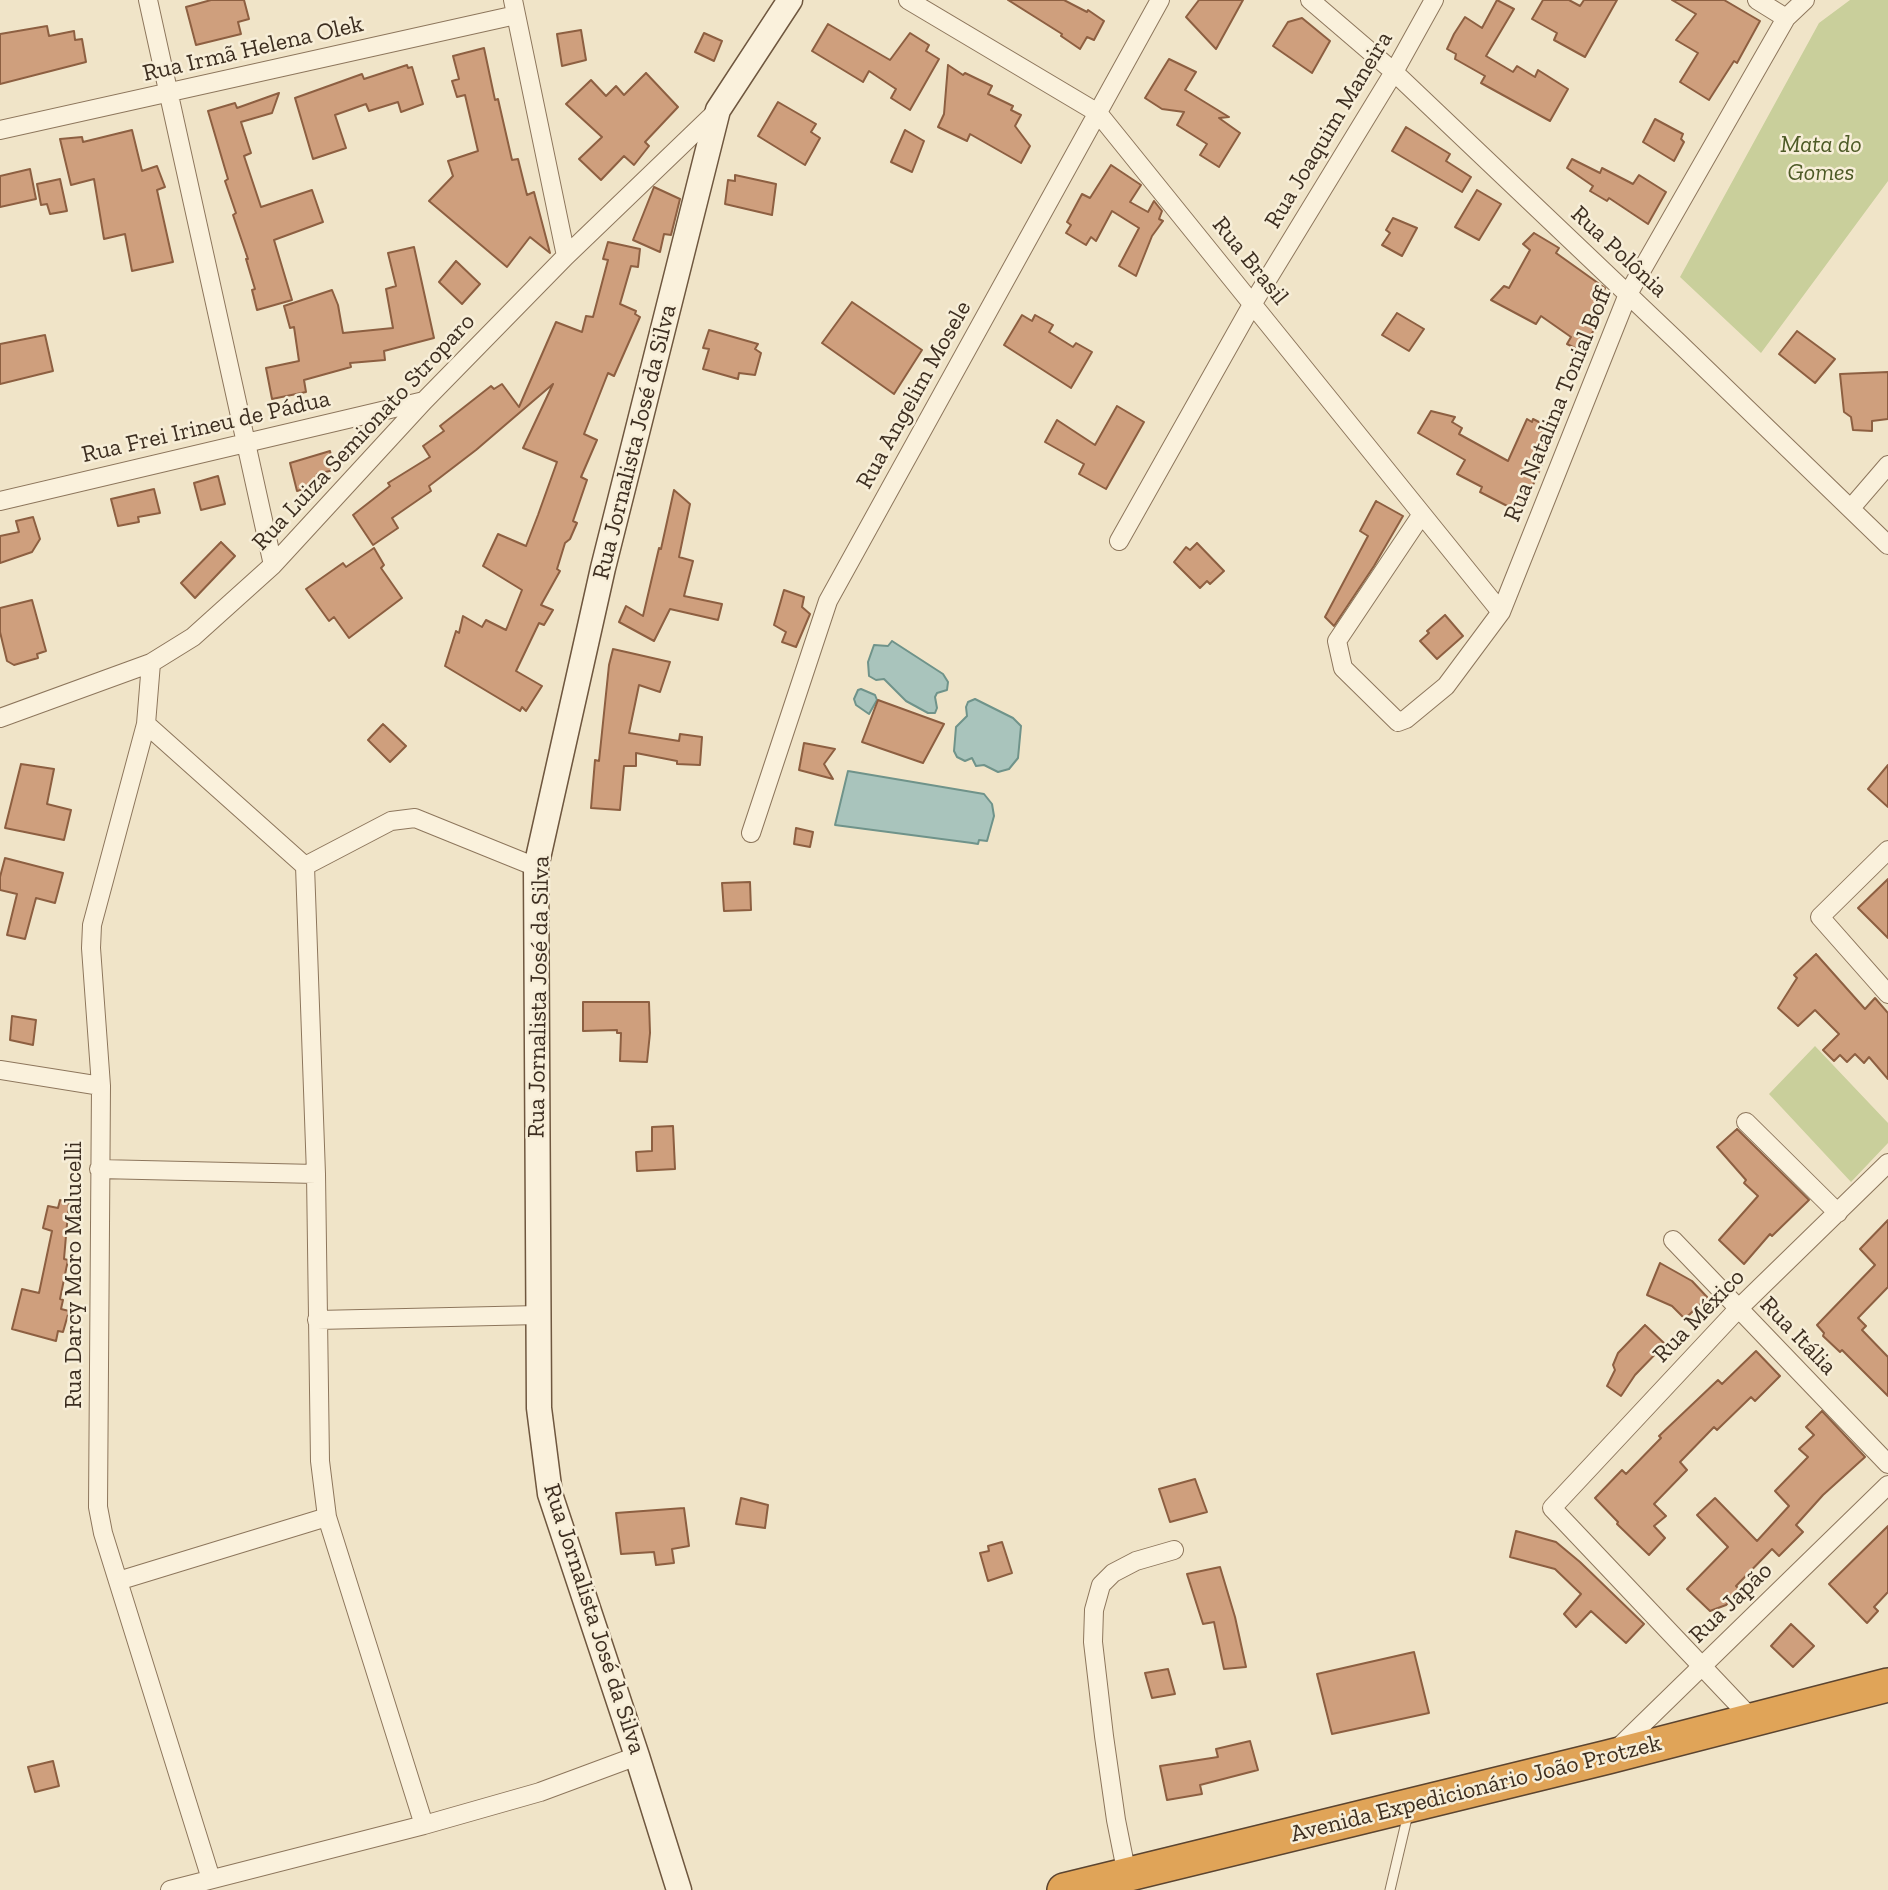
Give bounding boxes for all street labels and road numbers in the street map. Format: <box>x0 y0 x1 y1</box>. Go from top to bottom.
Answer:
street label: Rua Irmã Helena Olek <box>140 10 366 88</box>
street label: Rua Joaquim Maneira <box>1259 26 1399 234</box>
street label: Rua Polônia <box>1565 200 1673 304</box>
street label: Rua Brasil <box>1206 211 1294 311</box>
street label: Rua Natalina Tonial Boff <box>1498 284 1618 526</box>
street label: Rua Angelim Mosele <box>850 296 978 494</box>
street label: Rua Jornalista José da Silva <box>587 301 683 583</box>
street label: Rua Luiza Semionato Stroparo <box>247 307 481 557</box>
street label: Rua Frei Irineu de Pádua <box>79 384 333 470</box>
street label: Rua Jornalista José da Silva <box>522 856 556 1138</box>
street label: Rua Darcy Moro Malucelli <box>60 1141 88 1409</box>
street label: Rua México <box>1647 1263 1751 1369</box>
street label: Rua Itália <box>1754 1291 1842 1381</box>
street label: Rua Jornalista José da Silva <box>537 1480 651 1758</box>
street label: Rua Japão <box>1683 1556 1779 1650</box>
street label: Avenida Expedicionário João Protzek <box>1288 1729 1664 1849</box>

